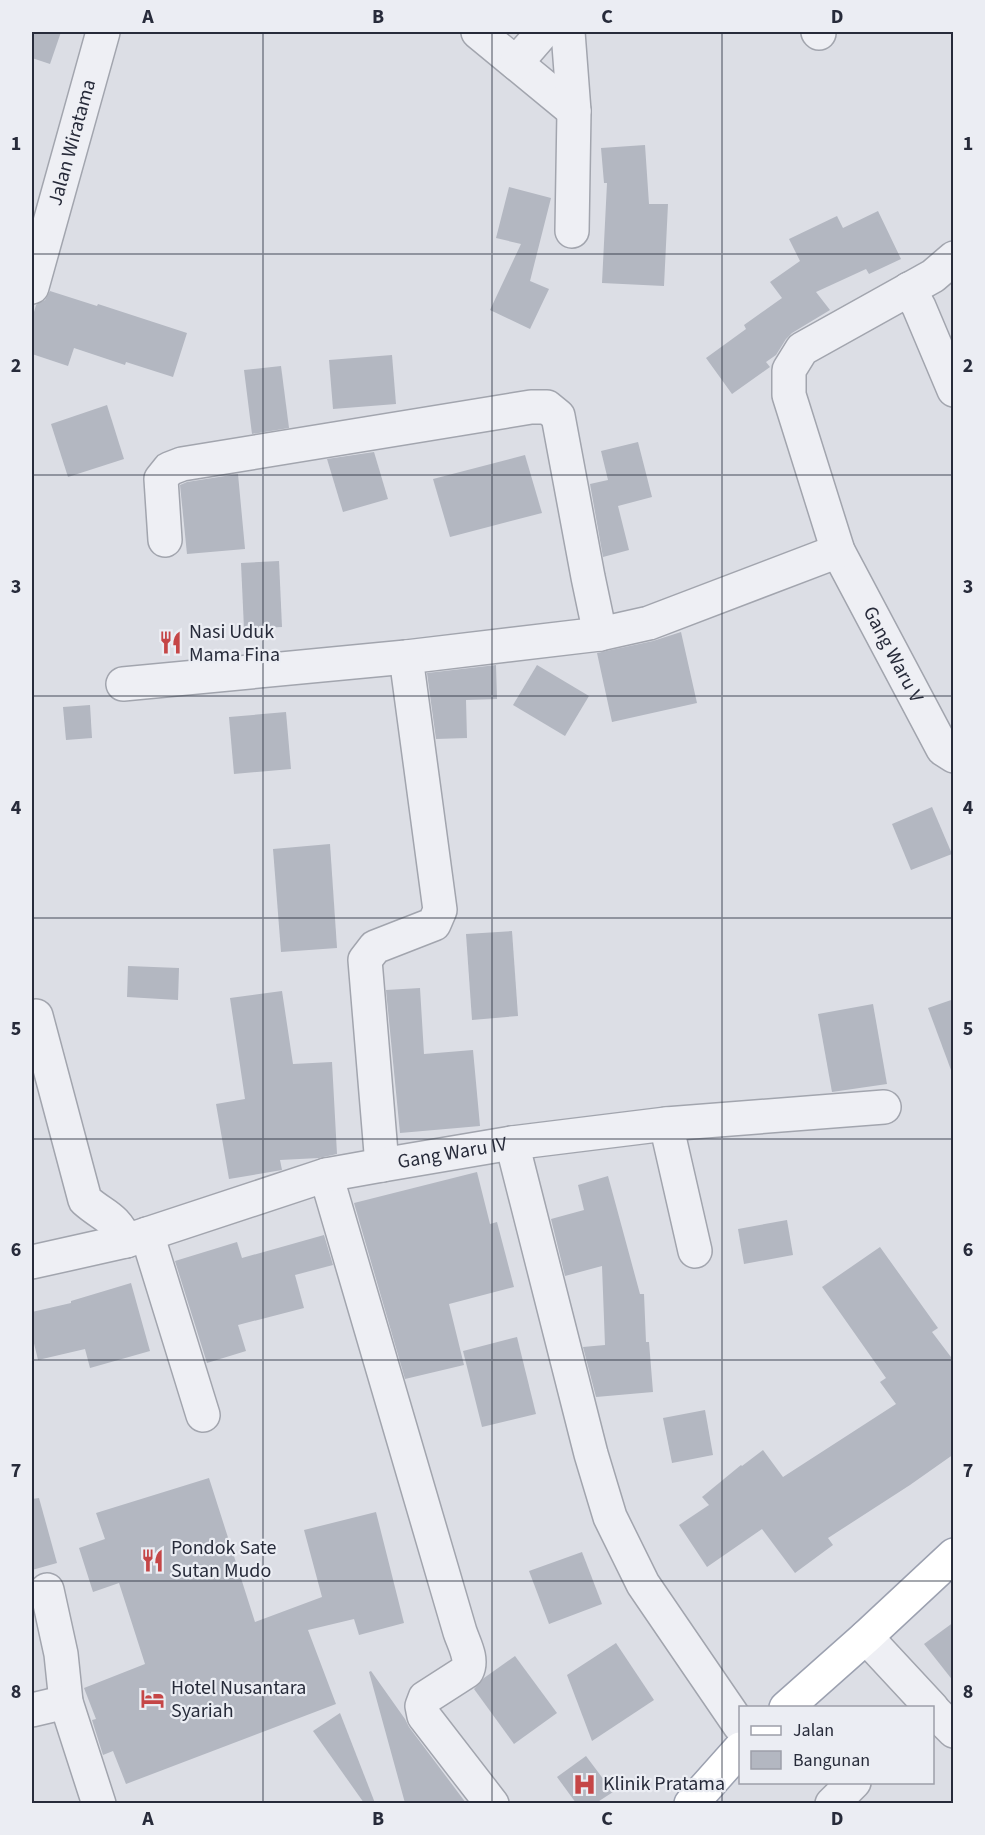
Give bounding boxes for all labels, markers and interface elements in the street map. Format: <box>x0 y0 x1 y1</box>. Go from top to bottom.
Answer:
text: A <box>141 3 154 31</box>
text: B <box>372 3 384 31</box>
text: C <box>601 3 613 31</box>
text: D <box>831 3 843 31</box>
street label: Jalan Wiratama <box>41 76 103 209</box>
text: 1 <box>11 130 21 158</box>
text: 1 <box>963 130 973 158</box>
text: 2 <box>11 352 21 380</box>
text: 2 <box>963 352 973 380</box>
text: 3 <box>11 573 21 601</box>
text: 3 <box>963 573 973 601</box>
street label: Gang Waru V <box>856 602 930 708</box>
place label: Nasi Uduk Mama Fina <box>189 618 280 669</box>
restaurant icon: Nasi Uduk Mama Fina <box>158 630 184 656</box>
text: 4 <box>11 794 22 822</box>
text: 4 <box>963 794 974 822</box>
text: 5 <box>11 1015 21 1043</box>
text: 5 <box>963 1015 973 1043</box>
street label: Gang Waru IV <box>395 1130 510 1176</box>
text: 6 <box>11 1236 21 1264</box>
text: 6 <box>963 1236 973 1264</box>
text: 7 <box>11 1457 21 1485</box>
text: 7 <box>963 1457 973 1485</box>
place label: Pondok Sate Sutan Mudo <box>171 1534 276 1585</box>
restaurant icon: Pondok Sate Sutan Mudo <box>140 1547 166 1573</box>
place label: Hotel Nusantara Syariah <box>171 1674 306 1725</box>
text: 8 <box>11 1678 21 1706</box>
text: 8 <box>963 1678 973 1706</box>
hotel icon: Hotel Nusantara Syariah <box>140 1686 166 1712</box>
legend <box>739 1706 934 1784</box>
text: Jalan <box>793 1718 834 1743</box>
text: Bangunan <box>793 1748 870 1773</box>
place label: Klinik Pratama <box>603 1770 725 1798</box>
hospital icon: Klinik Pratama <box>572 1771 598 1797</box>
text: A <box>141 1805 154 1833</box>
text: B <box>372 1805 384 1833</box>
text: C <box>601 1805 613 1833</box>
text: D <box>831 1805 843 1833</box>

